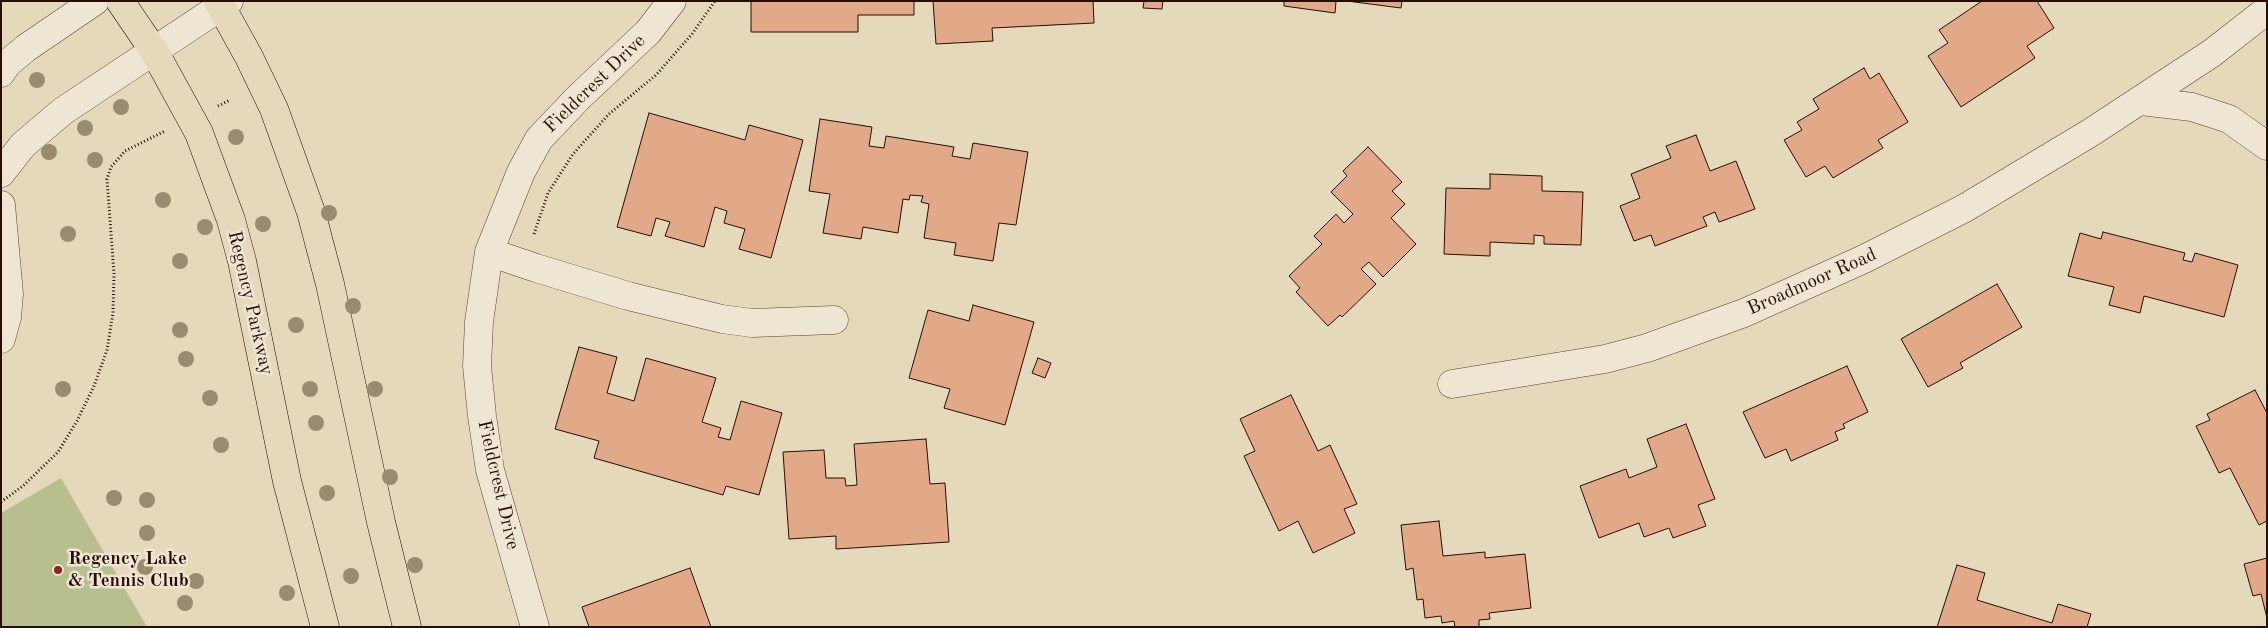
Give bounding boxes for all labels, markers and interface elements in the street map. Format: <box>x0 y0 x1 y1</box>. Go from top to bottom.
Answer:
street label: Fieldcrest Drive <box>539 30 651 138</box>
street label: Regency Parkway <box>222 228 278 378</box>
street label: Broadmoor Road <box>1744 243 1880 321</box>
street label: Fieldcrest Drive <box>472 418 524 552</box>
place label: Regency Lake & Tennis Club <box>68 548 189 592</box>
marker: Regency Lake & Tennis Club <box>52 564 64 576</box>

